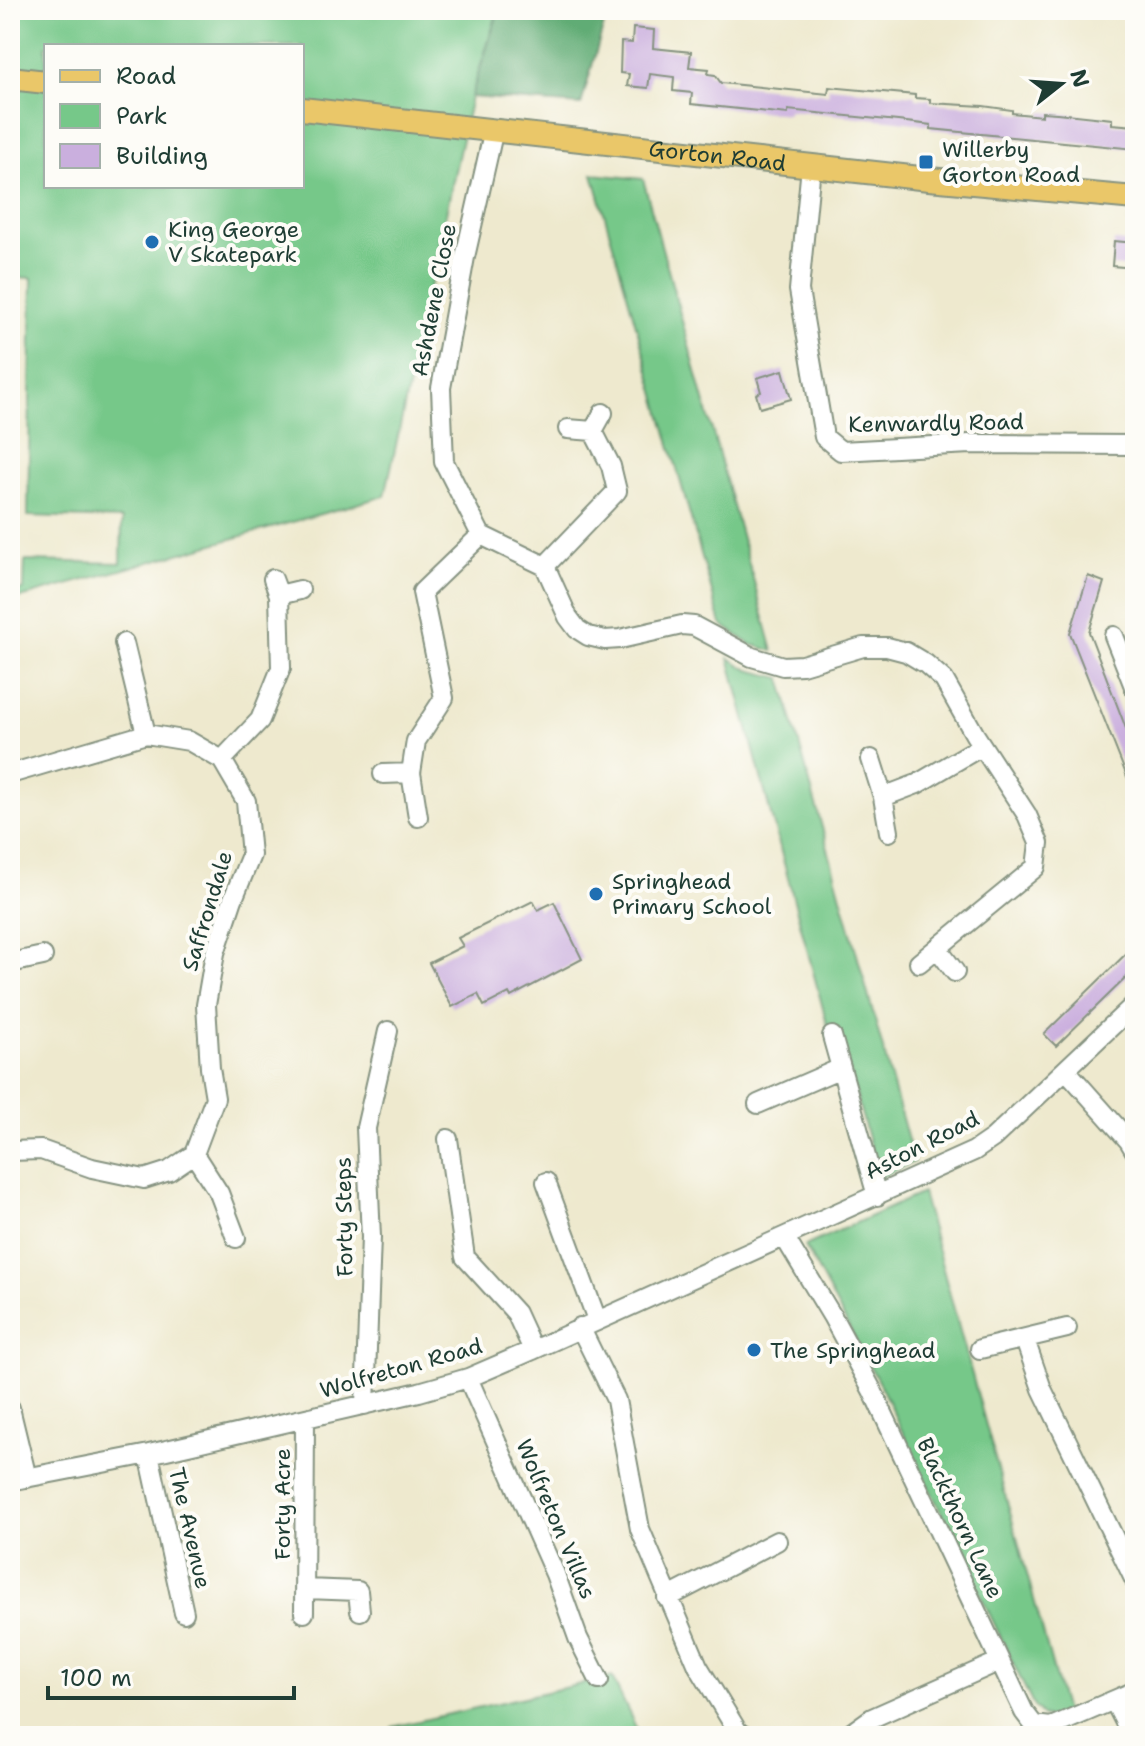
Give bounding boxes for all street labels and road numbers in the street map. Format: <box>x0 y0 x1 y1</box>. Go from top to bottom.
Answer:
street label: Gorton Road <box>647 133 788 177</box>
street label: Ashdene Close <box>405 221 463 379</box>
street label: Kenwardly Road <box>848 407 1024 439</box>
street label: Saffrondale <box>175 847 239 975</box>
street label: Aston Road <box>860 1104 984 1186</box>
street label: Forty Steps <box>328 1157 360 1277</box>
street label: Wolfreton Road <box>317 1331 486 1405</box>
street label: Blackthorn Lane <box>910 1433 1010 1603</box>
street label: Wolfreton Villas <box>509 1435 603 1603</box>
street label: Forty Acre <box>268 1448 297 1560</box>
street label: The Avenue <box>162 1464 218 1592</box>

